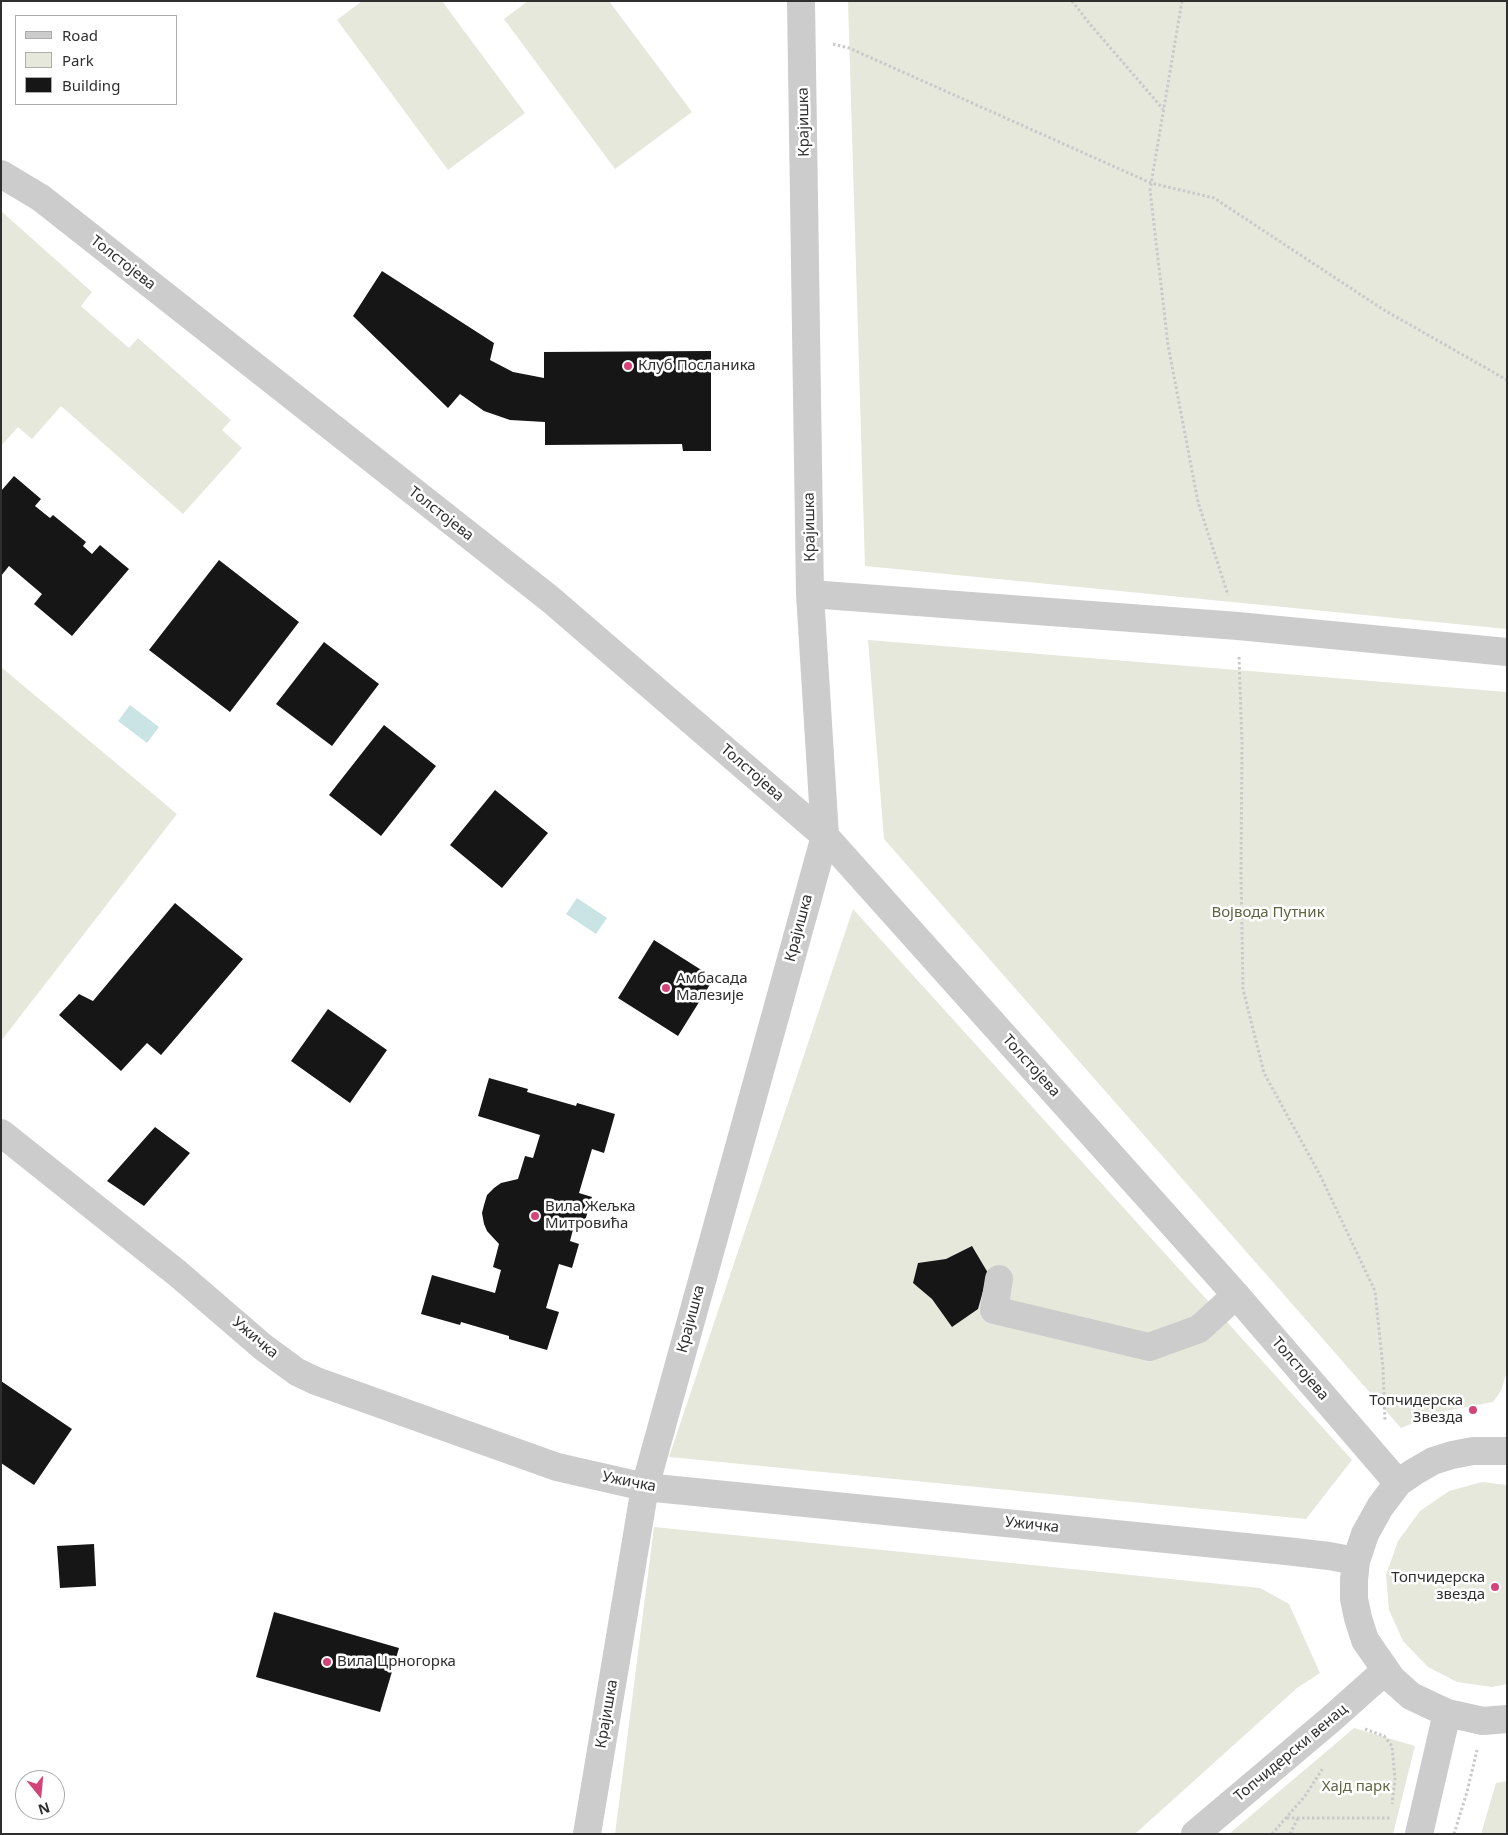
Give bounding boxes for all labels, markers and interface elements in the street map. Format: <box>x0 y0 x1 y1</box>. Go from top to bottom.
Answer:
legend <box>15 15 178 105</box>
text: Road <box>62 25 98 45</box>
text: Park <box>62 50 94 70</box>
text: Building <box>62 75 120 95</box>
street label: Крајишка <box>794 87 814 157</box>
street label: Толстојева <box>87 232 159 294</box>
place label: Клуб Посланика <box>638 357 756 375</box>
marker: Клуб Посланика <box>622 360 634 372</box>
street label: Толстојева <box>405 483 477 545</box>
street label: Крајишка <box>800 492 820 562</box>
street label: Толстојева <box>717 741 787 805</box>
street label: Крајишка <box>781 892 817 964</box>
park label: Војвода Путник <box>1211 904 1325 922</box>
place label: Амбасада Малезије <box>676 970 748 1005</box>
marker: Амбасада Малезије <box>660 982 672 994</box>
street label: Толстојева <box>998 1031 1064 1101</box>
place label: Вила Жељка Митровића <box>545 1198 636 1233</box>
marker: Вила Жељка Митровића <box>529 1210 541 1222</box>
street label: Крајишка <box>673 1283 709 1355</box>
street label: Ужичка <box>228 1314 282 1362</box>
street label: Толстојева <box>1268 1334 1332 1404</box>
place label: Топчидерска Звезда <box>1369 1392 1463 1427</box>
marker: Топчидерска Звезда <box>1467 1404 1479 1416</box>
street label: Ужичка <box>601 1468 657 1496</box>
street label: Ужичка <box>1004 1513 1060 1537</box>
place label: Топчидерска звезда <box>1391 1569 1485 1604</box>
marker: Топчидерска звезда <box>1489 1581 1501 1593</box>
place label: Вила Црногорка <box>337 1653 456 1671</box>
marker: Вила Црногорка <box>321 1656 333 1668</box>
street label: Крајишка <box>592 1678 622 1750</box>
street label: Топчидерски венац <box>1231 1700 1351 1806</box>
north arrow <box>15 1770 65 1820</box>
park label: Хајд парк <box>1322 1778 1390 1796</box>
text: N <box>36 1798 52 1820</box>

